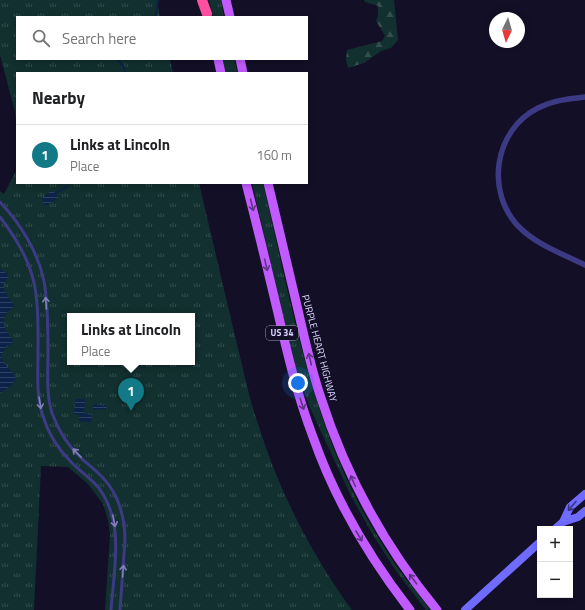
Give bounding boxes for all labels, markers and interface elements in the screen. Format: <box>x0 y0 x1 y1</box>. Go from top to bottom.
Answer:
north arrow <box>489 12 525 48</box>
search box <box>16 16 308 60</box>
icon: search <box>30 27 52 49</box>
text: Search here <box>62 27 136 50</box>
text: Nearby <box>32 85 85 111</box>
text: Links at Lincoln <box>70 133 170 156</box>
text: 1 <box>41 145 49 165</box>
text: 160 m <box>256 145 292 165</box>
text: Place <box>70 156 99 176</box>
one-way arrow <box>249 198 256 211</box>
one-way arrow <box>263 258 271 271</box>
street label: PURPLE HEART HIGHWAY <box>298 293 341 404</box>
one-way arrow <box>43 297 50 310</box>
popup <box>67 313 195 365</box>
text: Links at Lincoln <box>81 318 181 341</box>
road number: US 34 <box>266 326 298 340</box>
text: Place <box>81 341 110 361</box>
one-way arrow <box>305 353 313 366</box>
your location <box>288 373 308 393</box>
pin: 1 <box>118 378 144 411</box>
one-way arrow <box>36 396 44 409</box>
one-way arrow <box>298 398 306 410</box>
one-way arrow <box>73 449 82 459</box>
one-way arrow <box>349 476 356 488</box>
one-way arrow <box>568 501 577 511</box>
one-way arrow <box>110 514 118 527</box>
map controls <box>537 526 573 598</box>
button: + <box>537 526 573 562</box>
one-way arrow <box>355 530 363 541</box>
button: − <box>537 562 573 598</box>
one-way arrow <box>120 565 127 578</box>
one-way arrow <box>408 574 417 585</box>

